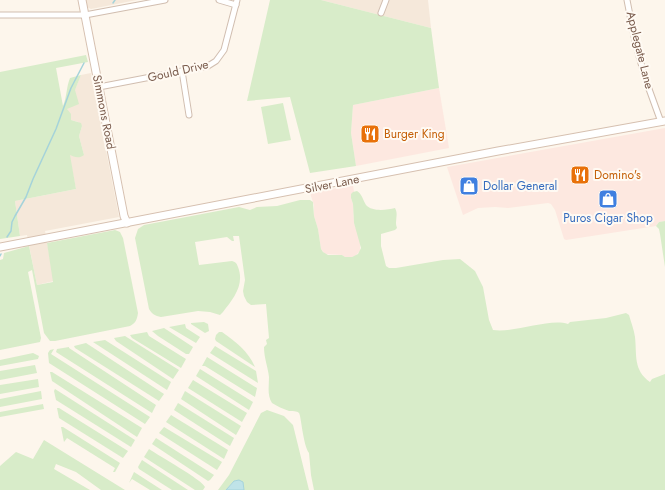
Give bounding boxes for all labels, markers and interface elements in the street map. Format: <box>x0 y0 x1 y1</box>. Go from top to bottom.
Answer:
street label: Applegate Lane <box>622 9 658 91</box>
street label: Gould Drive <box>146 55 210 87</box>
street label: Simmons Road <box>88 73 120 151</box>
restaurant icon: Burger King <box>359 123 381 145</box>
place label: Burger King <box>384 125 445 143</box>
restaurant icon: Domino's <box>569 164 591 186</box>
place label: Domino's <box>594 166 641 184</box>
street label: Silver Lane <box>303 170 361 198</box>
shop icon: Dollar General <box>458 175 480 197</box>
place label: Dollar General <box>483 177 557 195</box>
shop icon: Puros Cigar Shop <box>597 188 619 210</box>
place label: Puros Cigar Shop <box>563 209 653 227</box>

